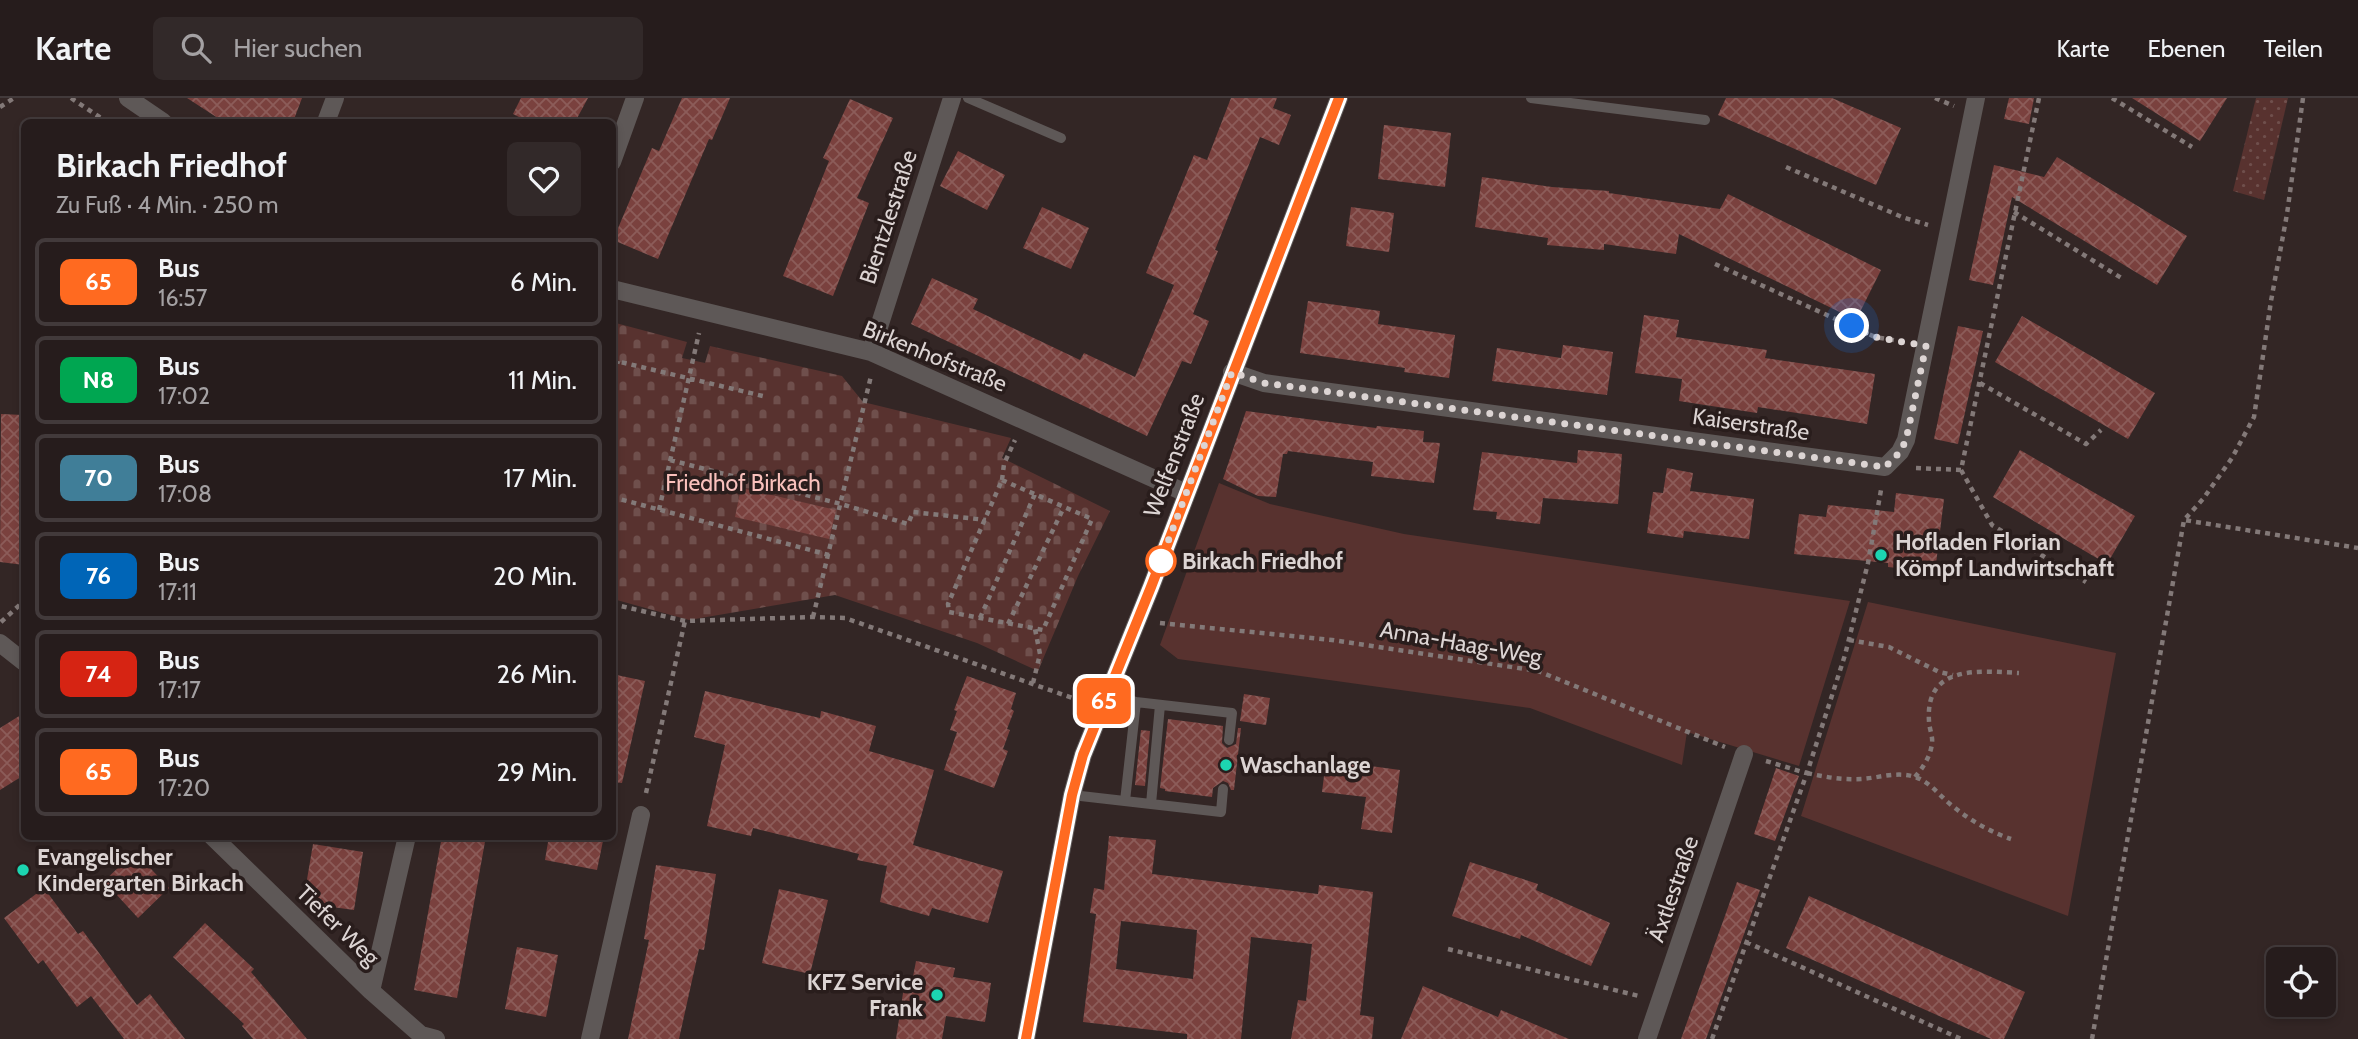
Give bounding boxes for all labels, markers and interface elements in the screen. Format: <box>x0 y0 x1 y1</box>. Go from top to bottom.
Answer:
search box <box>153 17 643 80</box>
text: Karte <box>35 28 111 68</box>
icon: search <box>177 29 215 67</box>
text: Hier suchen <box>233 32 362 64</box>
text: Karte <box>2056 34 2109 63</box>
text: Ebenen <box>2147 34 2225 63</box>
text: Teilen <box>2263 34 2323 63</box>
button: heart <box>507 142 581 216</box>
text: Birkach Friedhof <box>56 145 287 185</box>
street label: Bientzlestraße <box>853 146 923 287</box>
text: Zu Fuß · 4 Min. · 250 m <box>56 191 279 219</box>
text: Bus <box>158 252 199 284</box>
text: 6 Min. <box>510 266 577 298</box>
text: 65 <box>85 267 112 296</box>
text: 16:57 <box>158 284 207 312</box>
your location <box>1834 308 1869 343</box>
street label: Birkenhofstraße <box>859 314 1011 398</box>
text: Bus <box>158 350 199 382</box>
text: 11 Min. <box>508 364 577 396</box>
text: N8 <box>83 365 114 394</box>
text: 17:02 <box>158 382 210 410</box>
street label: Welfenstraße <box>1138 389 1211 521</box>
street label: Kaiserstraße <box>1691 402 1812 446</box>
text: Bus <box>158 448 199 480</box>
text: 17 Min. <box>503 462 577 494</box>
text: 70 <box>84 463 113 492</box>
park label: Friedhof Birkach <box>665 469 821 497</box>
text: 17:08 <box>158 480 212 508</box>
place label: Hofladen Florian Kömpf Landwirtschaft <box>1895 528 2114 582</box>
text: Bus <box>158 546 199 578</box>
marker: Birkach Friedhof <box>1146 546 1176 576</box>
place label: Birkach Friedhof <box>1182 547 1343 575</box>
marker: Hofladen Florian Kömpf Landwirtschaft <box>1873 547 1889 563</box>
text: 20 Min. <box>493 560 577 592</box>
text: 76 <box>86 561 111 590</box>
text: 17:11 <box>158 578 197 606</box>
street label: Anna-Haag-Weg <box>1378 615 1545 671</box>
text: Bus <box>158 644 199 676</box>
text: 26 Min. <box>496 658 577 690</box>
text: 74 <box>85 659 112 688</box>
text: 17:17 <box>158 676 201 704</box>
line badge: 65 <box>1072 678 1136 724</box>
text: 65 <box>1091 686 1117 715</box>
text: Bus <box>158 742 199 774</box>
place label: Waschanlage <box>1240 751 1371 779</box>
text: 29 Min. <box>496 756 577 788</box>
text: 65 <box>85 757 112 786</box>
marker: Waschanlage <box>1218 757 1234 773</box>
text: 17:20 <box>158 774 210 802</box>
street label: Äxtlestraße <box>1642 832 1704 946</box>
place label: Evangelischer Kindergarten Birkach <box>37 843 244 897</box>
marker: Evangelischer Kindergarten Birkach <box>15 862 31 878</box>
street label: Tiefer Weg <box>291 879 386 972</box>
map controls <box>2266 947 2336 1017</box>
button: locate <box>2266 947 2336 1017</box>
place label: KFZ Service Frank <box>807 968 924 1022</box>
marker: KFZ Service Frank <box>929 987 945 1003</box>

